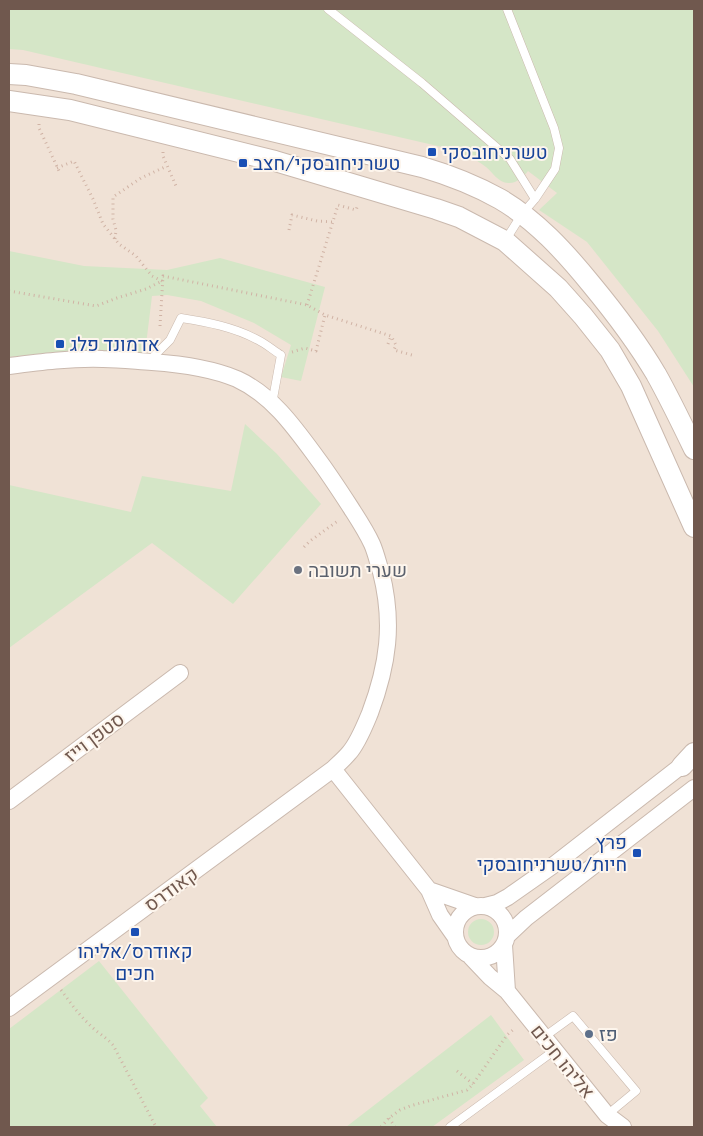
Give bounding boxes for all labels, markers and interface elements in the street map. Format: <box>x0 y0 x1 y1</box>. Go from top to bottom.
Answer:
place label: טשרניחובסקי <box>442 140 548 163</box>
marker: טשרניחובסקי <box>426 146 438 158</box>
place label: טשרניחובסקי/חצב <box>253 151 400 174</box>
marker: טשרניחובסקי/חצב <box>237 157 249 169</box>
place label: אדמונד פלג <box>70 332 160 355</box>
marker: אדמונד פלג <box>54 338 66 350</box>
place label: שערי תשובה <box>308 558 407 581</box>
marker: שערי תשובה <box>292 564 304 576</box>
street label: סטפן וייז <box>59 707 128 767</box>
place label: פרץ חיות/טשרניחובסקי <box>477 830 627 875</box>
marker: פרץ חיות/טשרניחובסקי <box>631 847 643 859</box>
street label: קאודרס <box>139 861 202 916</box>
marker: קאודרס/אליהו חכים <box>129 926 141 938</box>
place label: קאודרס/אליהו חכים <box>77 939 193 984</box>
street label: אליהו חכים <box>527 1019 600 1102</box>
place label: פז <box>599 1022 618 1045</box>
marker: פז <box>583 1028 595 1040</box>

